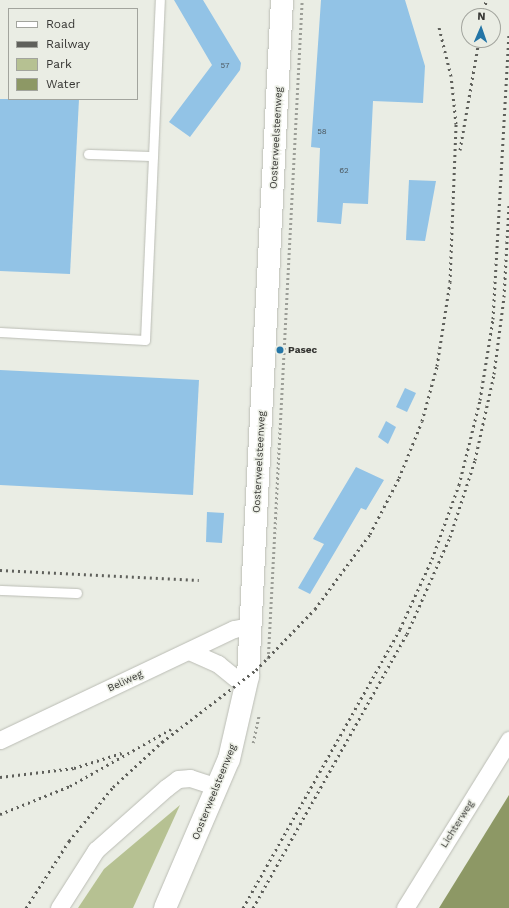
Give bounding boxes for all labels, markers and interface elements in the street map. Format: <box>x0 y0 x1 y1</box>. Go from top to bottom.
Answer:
legend <box>8 8 138 100</box>
north arrow <box>461 8 501 48</box>
text: N <box>477 10 486 23</box>
text: Road <box>46 17 75 31</box>
text: Railway <box>46 37 90 51</box>
text: Park <box>46 57 72 71</box>
house number: 57 <box>220 61 230 71</box>
text: Water <box>46 77 80 91</box>
street label: Oosterweelsteenweg <box>267 87 285 189</box>
house number: 58 <box>317 127 327 137</box>
house number: 62 <box>339 166 349 176</box>
place label: Pasec <box>288 344 317 356</box>
marker: Pasec <box>275 345 285 355</box>
street label: Oosterweelsteenweg <box>250 411 268 513</box>
street label: Beliweg <box>106 668 144 694</box>
street label: Oosterweelsteenweg <box>189 742 239 842</box>
street label: Lichterweg <box>438 798 476 850</box>

